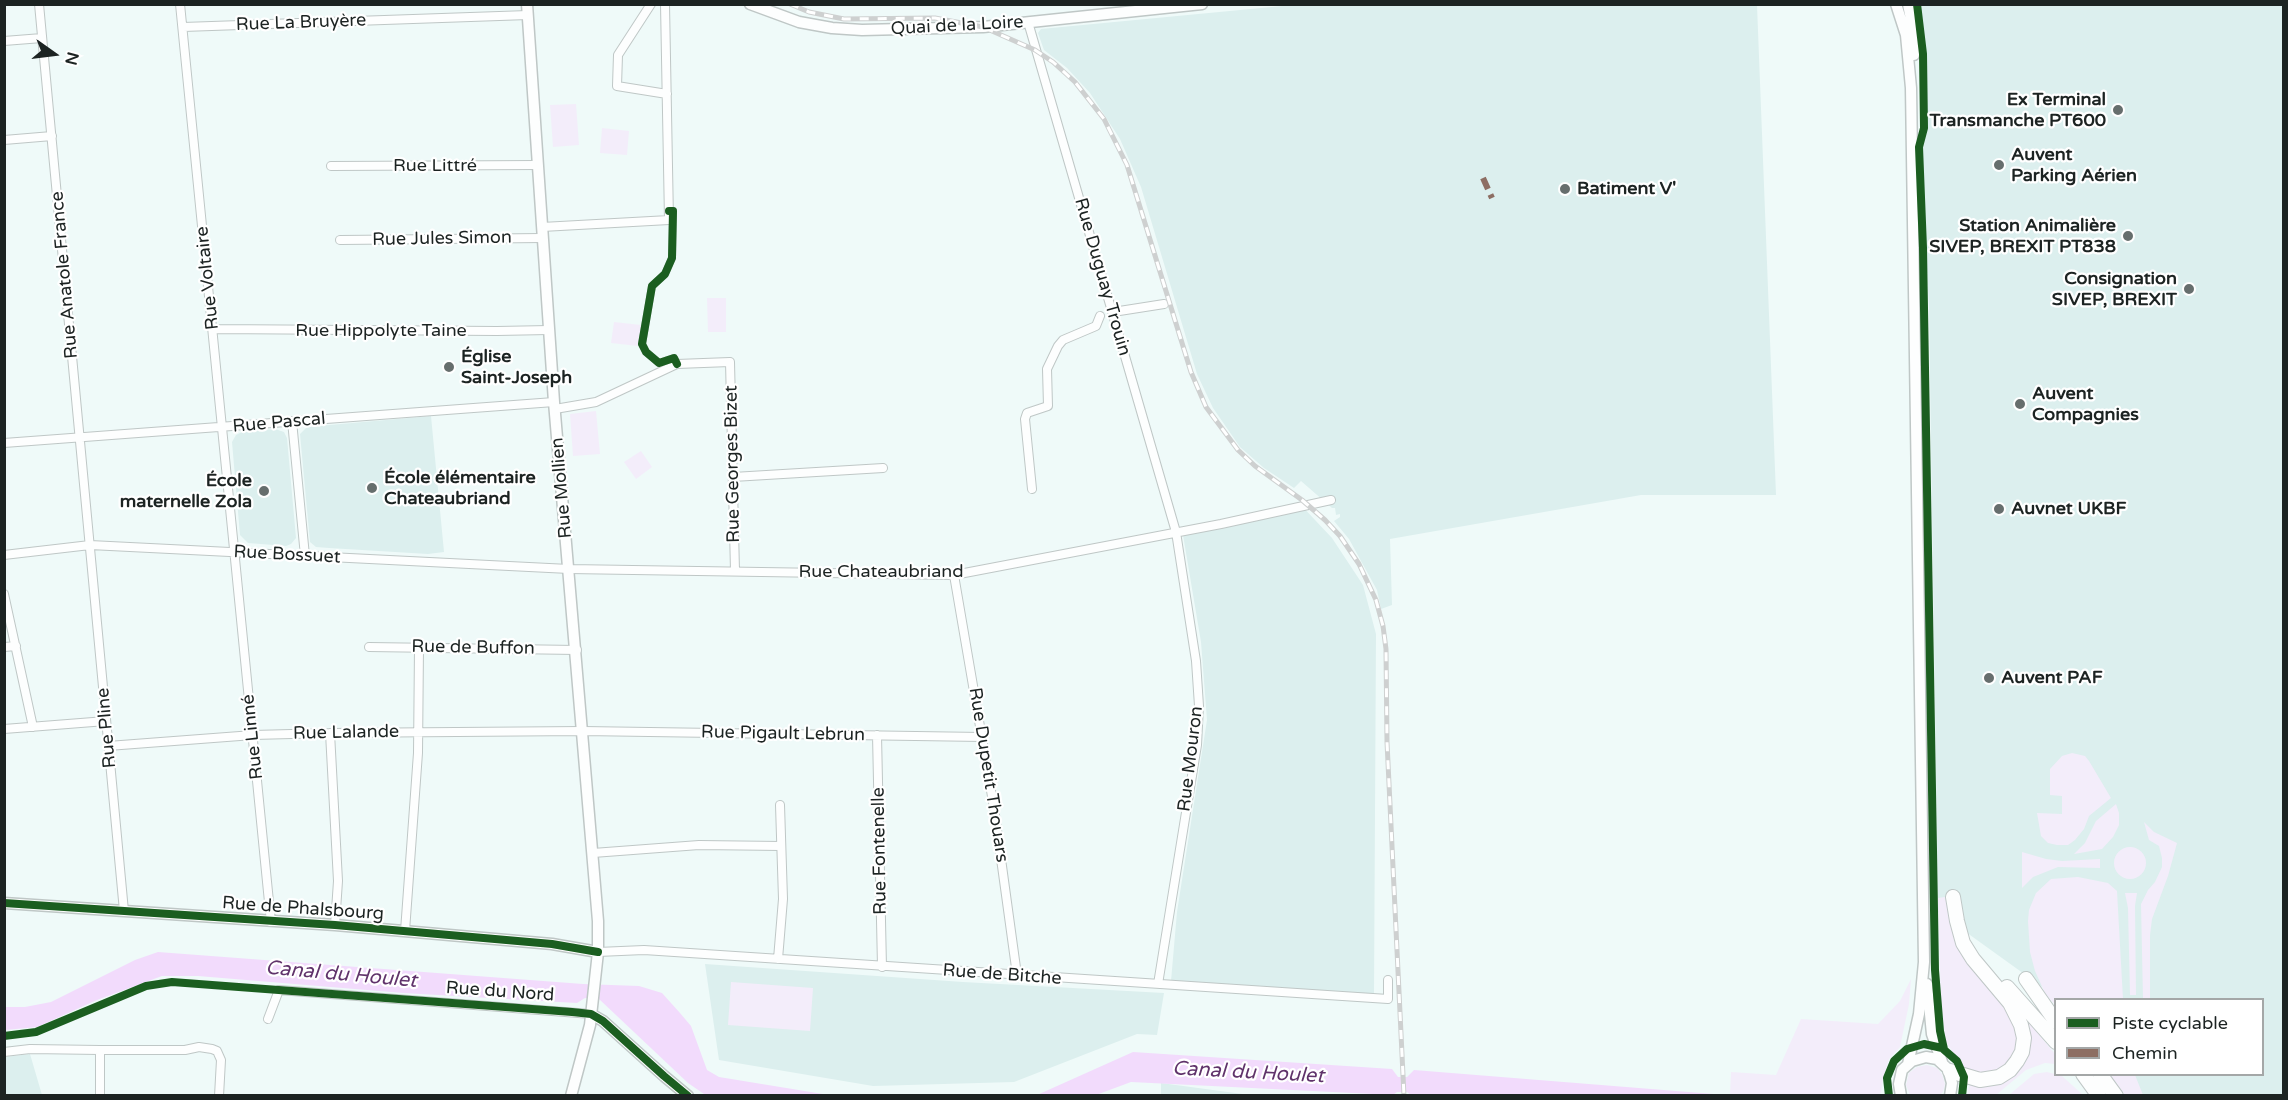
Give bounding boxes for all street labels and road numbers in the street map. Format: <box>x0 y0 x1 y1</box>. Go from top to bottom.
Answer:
street label: Rue La Bruyère <box>235 10 367 36</box>
street label: Quai de la Loire <box>890 12 1024 40</box>
street label: Rue Littré <box>393 155 477 177</box>
street label: Rue Anatole France <box>47 190 83 360</box>
street label: Rue Duguay Trouin <box>1069 195 1135 359</box>
street label: Rue Voltaire <box>192 225 224 331</box>
street label: Rue Jules Simon <box>372 227 512 251</box>
street label: Rue Hippolyte Taine <box>295 320 467 342</box>
street label: Rue Georges Bizet <box>721 385 745 543</box>
street label: Rue Pascal <box>232 408 326 438</box>
street label: Rue Mollien <box>547 437 577 539</box>
street label: Rue Bossuet <box>233 541 341 569</box>
street label: Rue Chateaubriand <box>798 561 964 583</box>
street label: Rue de Buffon <box>411 636 535 660</box>
street label: Rue Dupetit Thouars <box>964 686 1012 864</box>
street label: Rue Pline <box>93 687 121 769</box>
street label: Rue Linné <box>238 693 268 781</box>
street label: Rue Mouron <box>1174 705 1208 813</box>
street label: Rue Lalande <box>293 721 399 745</box>
street label: Rue Pigault Lebrun <box>701 722 865 746</box>
street label: Rue Fontenelle <box>868 787 892 915</box>
street label: Rue de Phalsbourg <box>221 893 385 925</box>
street label: Rue de Bitche <box>942 960 1062 990</box>
street label: Rue du Nord <box>445 977 555 1007</box>

